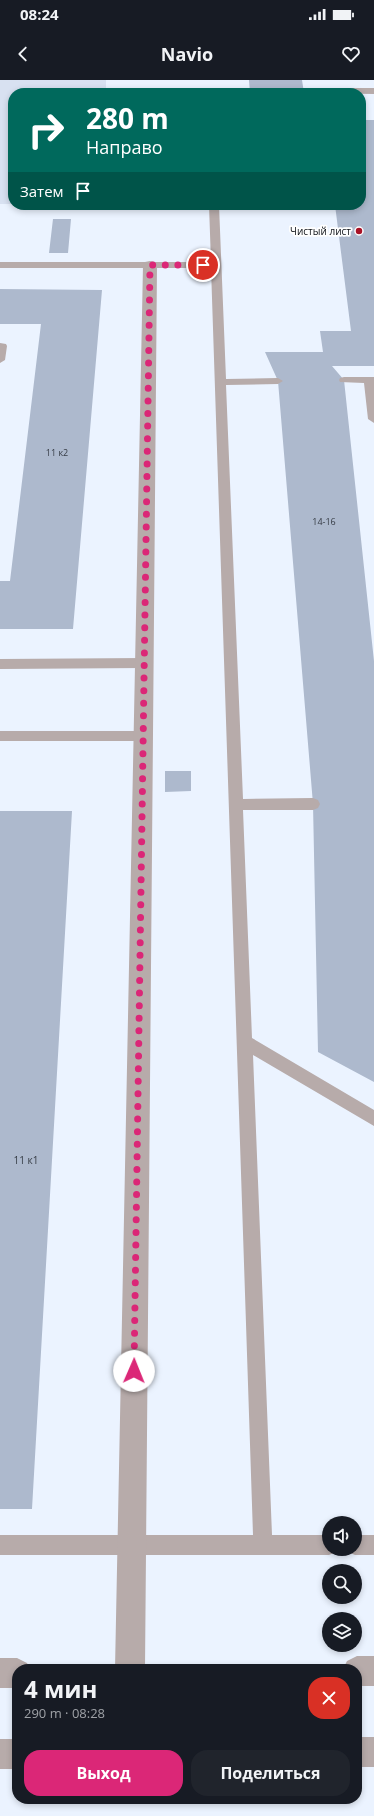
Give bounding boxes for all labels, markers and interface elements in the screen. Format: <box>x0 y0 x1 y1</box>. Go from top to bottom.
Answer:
text: 08:24 <box>20 4 59 24</box>
text: Navio <box>161 42 213 66</box>
icon: back <box>12 43 34 65</box>
icon: heart <box>340 43 362 65</box>
text: 280 m <box>86 99 169 137</box>
icon: right <box>20 104 72 156</box>
text: Направо <box>86 135 163 159</box>
icon: arrive <box>72 180 94 202</box>
text: Затем <box>20 181 64 201</box>
place label: Чистый лист <box>290 224 351 238</box>
marker: Чистый лист <box>354 226 364 236</box>
pin <box>186 248 220 282</box>
icon: arrive <box>192 254 214 276</box>
house number: 11 к2 <box>46 446 68 459</box>
house number: 14-16 <box>312 515 336 528</box>
house number: 11 к1 <box>14 1153 38 1167</box>
position arrow <box>113 1350 155 1392</box>
map controls <box>322 1516 362 1652</box>
button: sound <box>322 1516 362 1556</box>
button: search <box>322 1564 362 1604</box>
button: layers <box>322 1612 362 1652</box>
text: 4 мин <box>24 1672 97 1705</box>
button: close <box>308 1677 350 1719</box>
text: 290 m · 08:28 <box>24 1704 105 1722</box>
button: Выход <box>24 1750 183 1796</box>
button: Поделиться <box>191 1750 350 1796</box>

